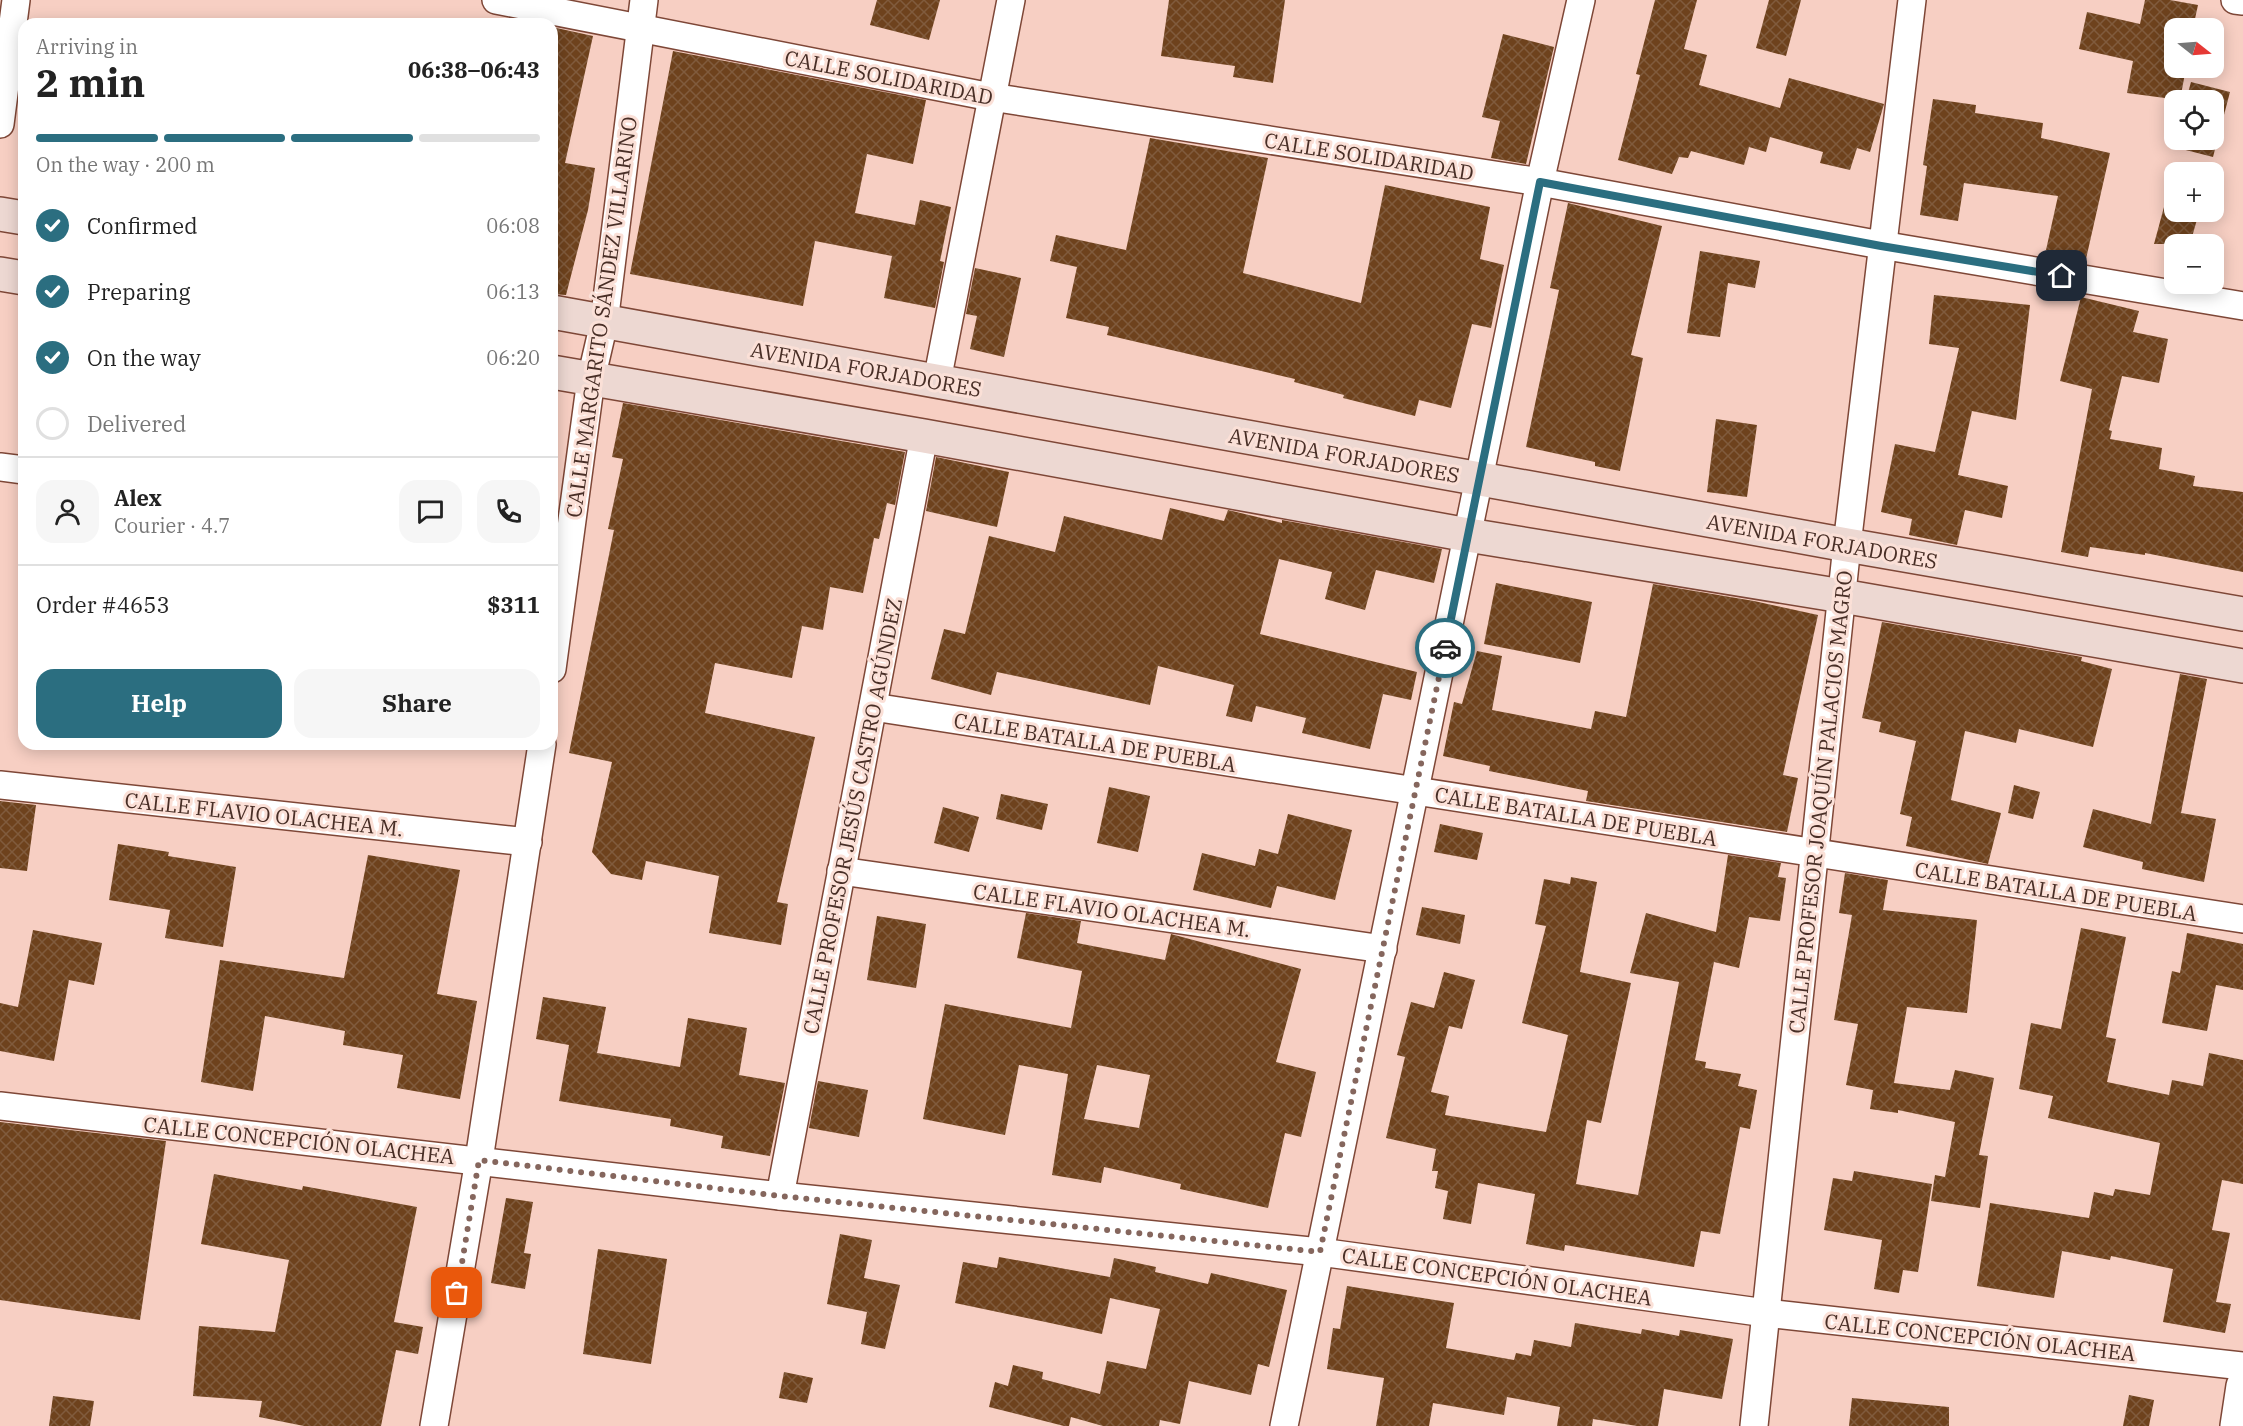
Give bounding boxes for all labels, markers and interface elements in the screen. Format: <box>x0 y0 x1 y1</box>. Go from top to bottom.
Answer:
north arrow <box>2164 18 2224 78</box>
map controls <box>2164 18 2224 294</box>
text: Arriving in <box>36 33 138 60</box>
street label: CALLE SOLIDARIDAD <box>782 43 996 111</box>
text: 06:38–06:43 <box>408 55 540 84</box>
text: 2 min <box>36 57 145 108</box>
button: locate <box>2164 90 2224 150</box>
street label: CALLE MARGARITO SÁNDEZ VILLARINO <box>559 115 643 519</box>
street label: CALLE SOLIDARIDAD <box>1262 126 1476 186</box>
text: On the way · 200 m <box>36 151 215 178</box>
button: + <box>2164 162 2224 222</box>
icon: check <box>36 209 69 242</box>
text: Confirmed <box>87 211 198 240</box>
text: 06:08 <box>486 212 540 239</box>
button: − <box>2164 234 2224 294</box>
pin <box>2036 250 2087 301</box>
icon: home <box>2045 259 2078 292</box>
icon: check <box>36 275 69 308</box>
text: Preparing <box>87 277 191 306</box>
text: 06:13 <box>486 278 540 305</box>
street label: AVENIDA FORJADORES <box>748 335 984 403</box>
icon: check <box>36 341 69 374</box>
text: On the way <box>87 343 201 372</box>
text: 06:20 <box>486 344 540 371</box>
text: Delivered <box>87 409 186 438</box>
street label: AVENIDA FORJADORES <box>1226 421 1462 489</box>
button: person <box>36 480 99 543</box>
button: chat <box>399 480 462 543</box>
button: phone <box>477 480 540 543</box>
text: Alex <box>114 483 162 512</box>
street label: AVENIDA FORJADORES <box>1704 507 1940 575</box>
text: Courier · 4.7 <box>114 512 230 539</box>
street label: CALLE PROFESOR JOAQUÍN PALACIOS MAGRO <box>1782 569 1858 1035</box>
text: Order #4653 <box>36 590 170 619</box>
text: $311 <box>487 590 540 619</box>
street label: CALLE PROFESOR JESÚS CASTRO AGÚNDEZ <box>796 595 908 1037</box>
courier <box>1415 618 1475 678</box>
icon: car <box>1429 632 1462 665</box>
button: Help <box>36 669 282 738</box>
button: Share <box>294 669 540 738</box>
street label: CALLE BATALLA DE PUEBLA <box>952 706 1239 778</box>
street label: CALLE BATALLA DE PUEBLA <box>1433 780 1720 852</box>
street label: CALLE FLAVIO OLACHEA M. <box>123 785 405 843</box>
street label: CALLE BATALLA DE PUEBLA <box>1913 855 2200 927</box>
street label: CALLE FLAVIO OLACHEA M. <box>972 877 1252 943</box>
street label: CALLE CONCEPCIÓN OLACHEA <box>142 1110 457 1170</box>
street label: CALLE CONCEPCIÓN OLACHEA <box>1340 1240 1654 1312</box>
pin <box>431 1267 482 1318</box>
icon: bag <box>440 1276 473 1309</box>
street label: CALLE CONCEPCIÓN OLACHEA <box>1823 1307 2138 1367</box>

